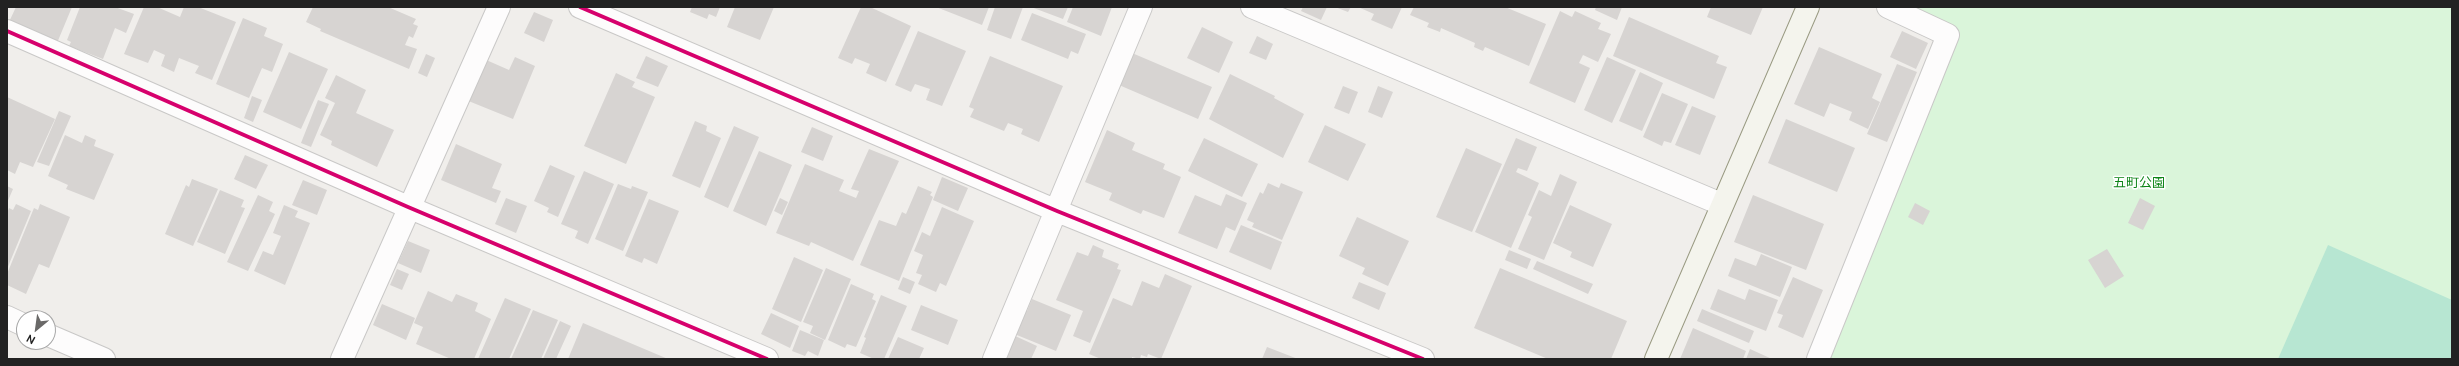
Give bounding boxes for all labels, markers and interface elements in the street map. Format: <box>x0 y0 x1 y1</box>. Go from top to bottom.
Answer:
park label: 五町公園 <box>2113 175 2165 191</box>
north arrow <box>16 310 56 350</box>
text: N <box>24 332 37 347</box>

